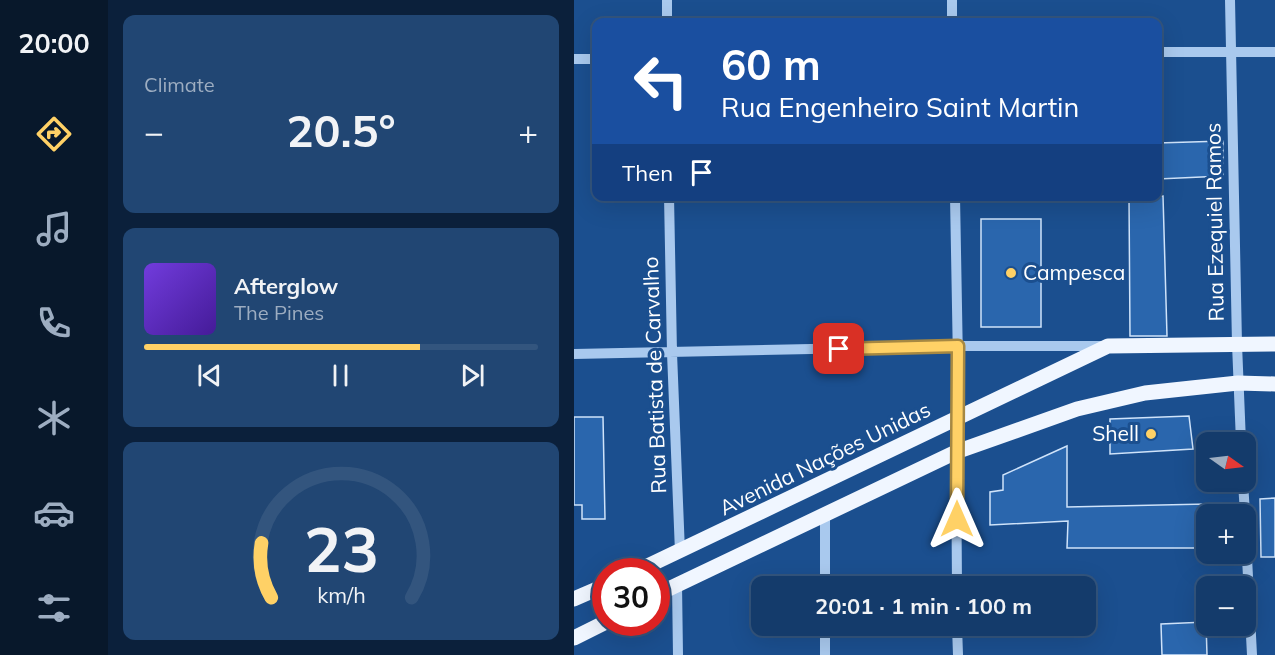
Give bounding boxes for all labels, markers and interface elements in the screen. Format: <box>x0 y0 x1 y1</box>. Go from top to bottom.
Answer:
text: 20:00 <box>18 26 90 60</box>
text: 60 m <box>721 38 821 91</box>
icon: left <box>622 42 700 120</box>
text: Climate <box>144 72 215 97</box>
text: Rua Engenheiro Saint Martin <box>721 90 1079 124</box>
text: 20.5° <box>286 102 396 158</box>
text: − <box>144 111 164 152</box>
text: + <box>518 111 538 152</box>
icon: directions <box>33 113 75 155</box>
street label: Rua Ezequiel Ramos <box>1199 122 1229 322</box>
icon: arrive <box>685 156 718 189</box>
text: Then <box>622 159 673 187</box>
icon: music <box>33 208 75 250</box>
street label: Rua Batista de Carvalho <box>637 256 671 494</box>
place label: Campesca <box>1023 259 1125 285</box>
marker: Campesca <box>1004 266 1018 280</box>
text: Afterglow <box>234 272 338 300</box>
text: The Pines <box>234 300 324 325</box>
icon: phone <box>33 302 75 344</box>
pin <box>813 323 864 374</box>
icon: arrive <box>822 332 855 365</box>
icon: previous <box>193 359 226 392</box>
icon: pause <box>324 359 357 392</box>
icon: next <box>456 359 489 392</box>
street label: Avenida Nações Unidas <box>715 396 934 520</box>
icon: climate <box>33 397 75 439</box>
place label: Shell <box>1092 420 1139 446</box>
marker: Shell <box>1144 427 1158 441</box>
north arrow <box>1196 432 1256 492</box>
map controls <box>1196 432 1256 636</box>
position arrow <box>925 487 989 551</box>
icon: car <box>33 492 75 534</box>
button: + <box>1196 504 1256 564</box>
text: 23 <box>304 509 378 588</box>
speed limit sign: 30 <box>592 558 670 636</box>
button: − <box>1196 576 1256 636</box>
text: km/h <box>317 581 365 608</box>
icon: filters <box>33 587 75 629</box>
text: 20:01 · 1 min · 100 m <box>815 592 1032 620</box>

